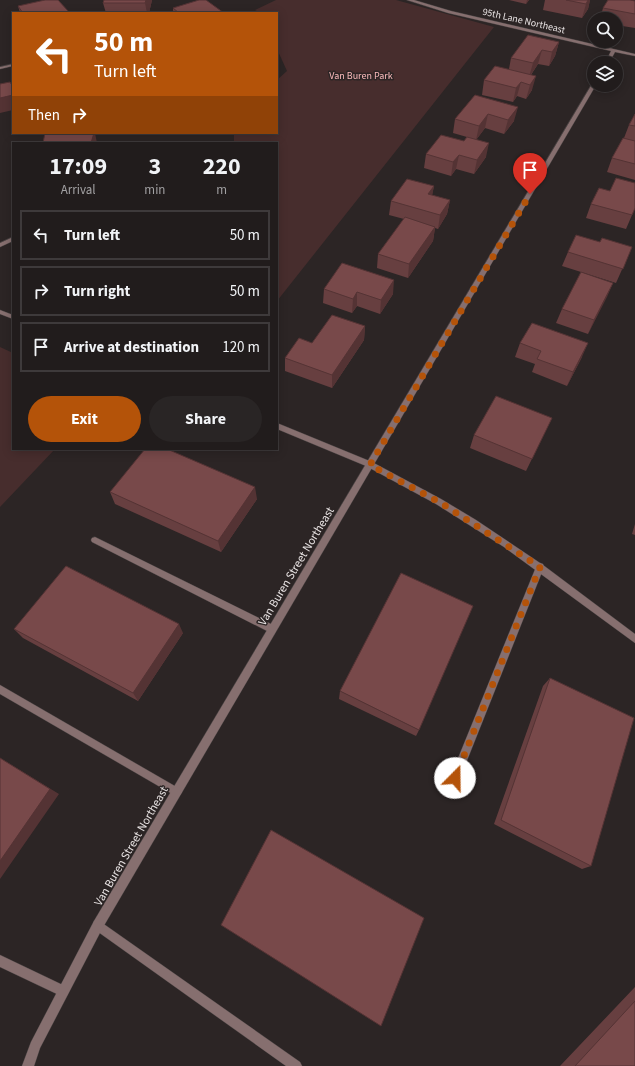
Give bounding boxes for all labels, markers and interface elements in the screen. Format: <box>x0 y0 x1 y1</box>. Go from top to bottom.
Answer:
street label: 95th Lane Northeast <box>481 5 567 37</box>
map controls <box>587 12 623 92</box>
button: search <box>587 12 623 48</box>
text: 50 m <box>94 22 153 62</box>
icon: left <box>28 28 80 80</box>
button: layers <box>587 56 623 92</box>
text: Turn left <box>94 59 156 84</box>
park label: Van Buren Park <box>329 69 393 83</box>
icon: right <box>68 104 90 126</box>
text: Then <box>28 105 60 126</box>
text: 17:09 <box>49 149 107 184</box>
text: 3 <box>149 149 161 184</box>
text: 220 <box>203 149 241 184</box>
pin <box>513 153 547 194</box>
icon: arrive <box>519 159 541 181</box>
text: Arrival <box>61 181 96 199</box>
text: min <box>144 181 165 199</box>
text: m <box>216 181 227 199</box>
icon: left <box>30 224 52 246</box>
text: Turn left <box>64 225 120 246</box>
text: 50 m <box>230 225 260 246</box>
icon: right <box>30 280 52 302</box>
text: Turn right <box>64 281 130 302</box>
text: 50 m <box>230 281 260 302</box>
icon: arrive <box>30 336 52 358</box>
text: Arrive at destination <box>64 337 199 358</box>
text: 120 m <box>222 337 260 358</box>
button: Exit <box>28 396 141 442</box>
button: Share <box>149 396 262 442</box>
street label: Van Buren Street Northeast <box>254 504 339 629</box>
position arrow <box>434 757 476 799</box>
street label: Van Buren Street Northeast <box>90 783 173 909</box>

